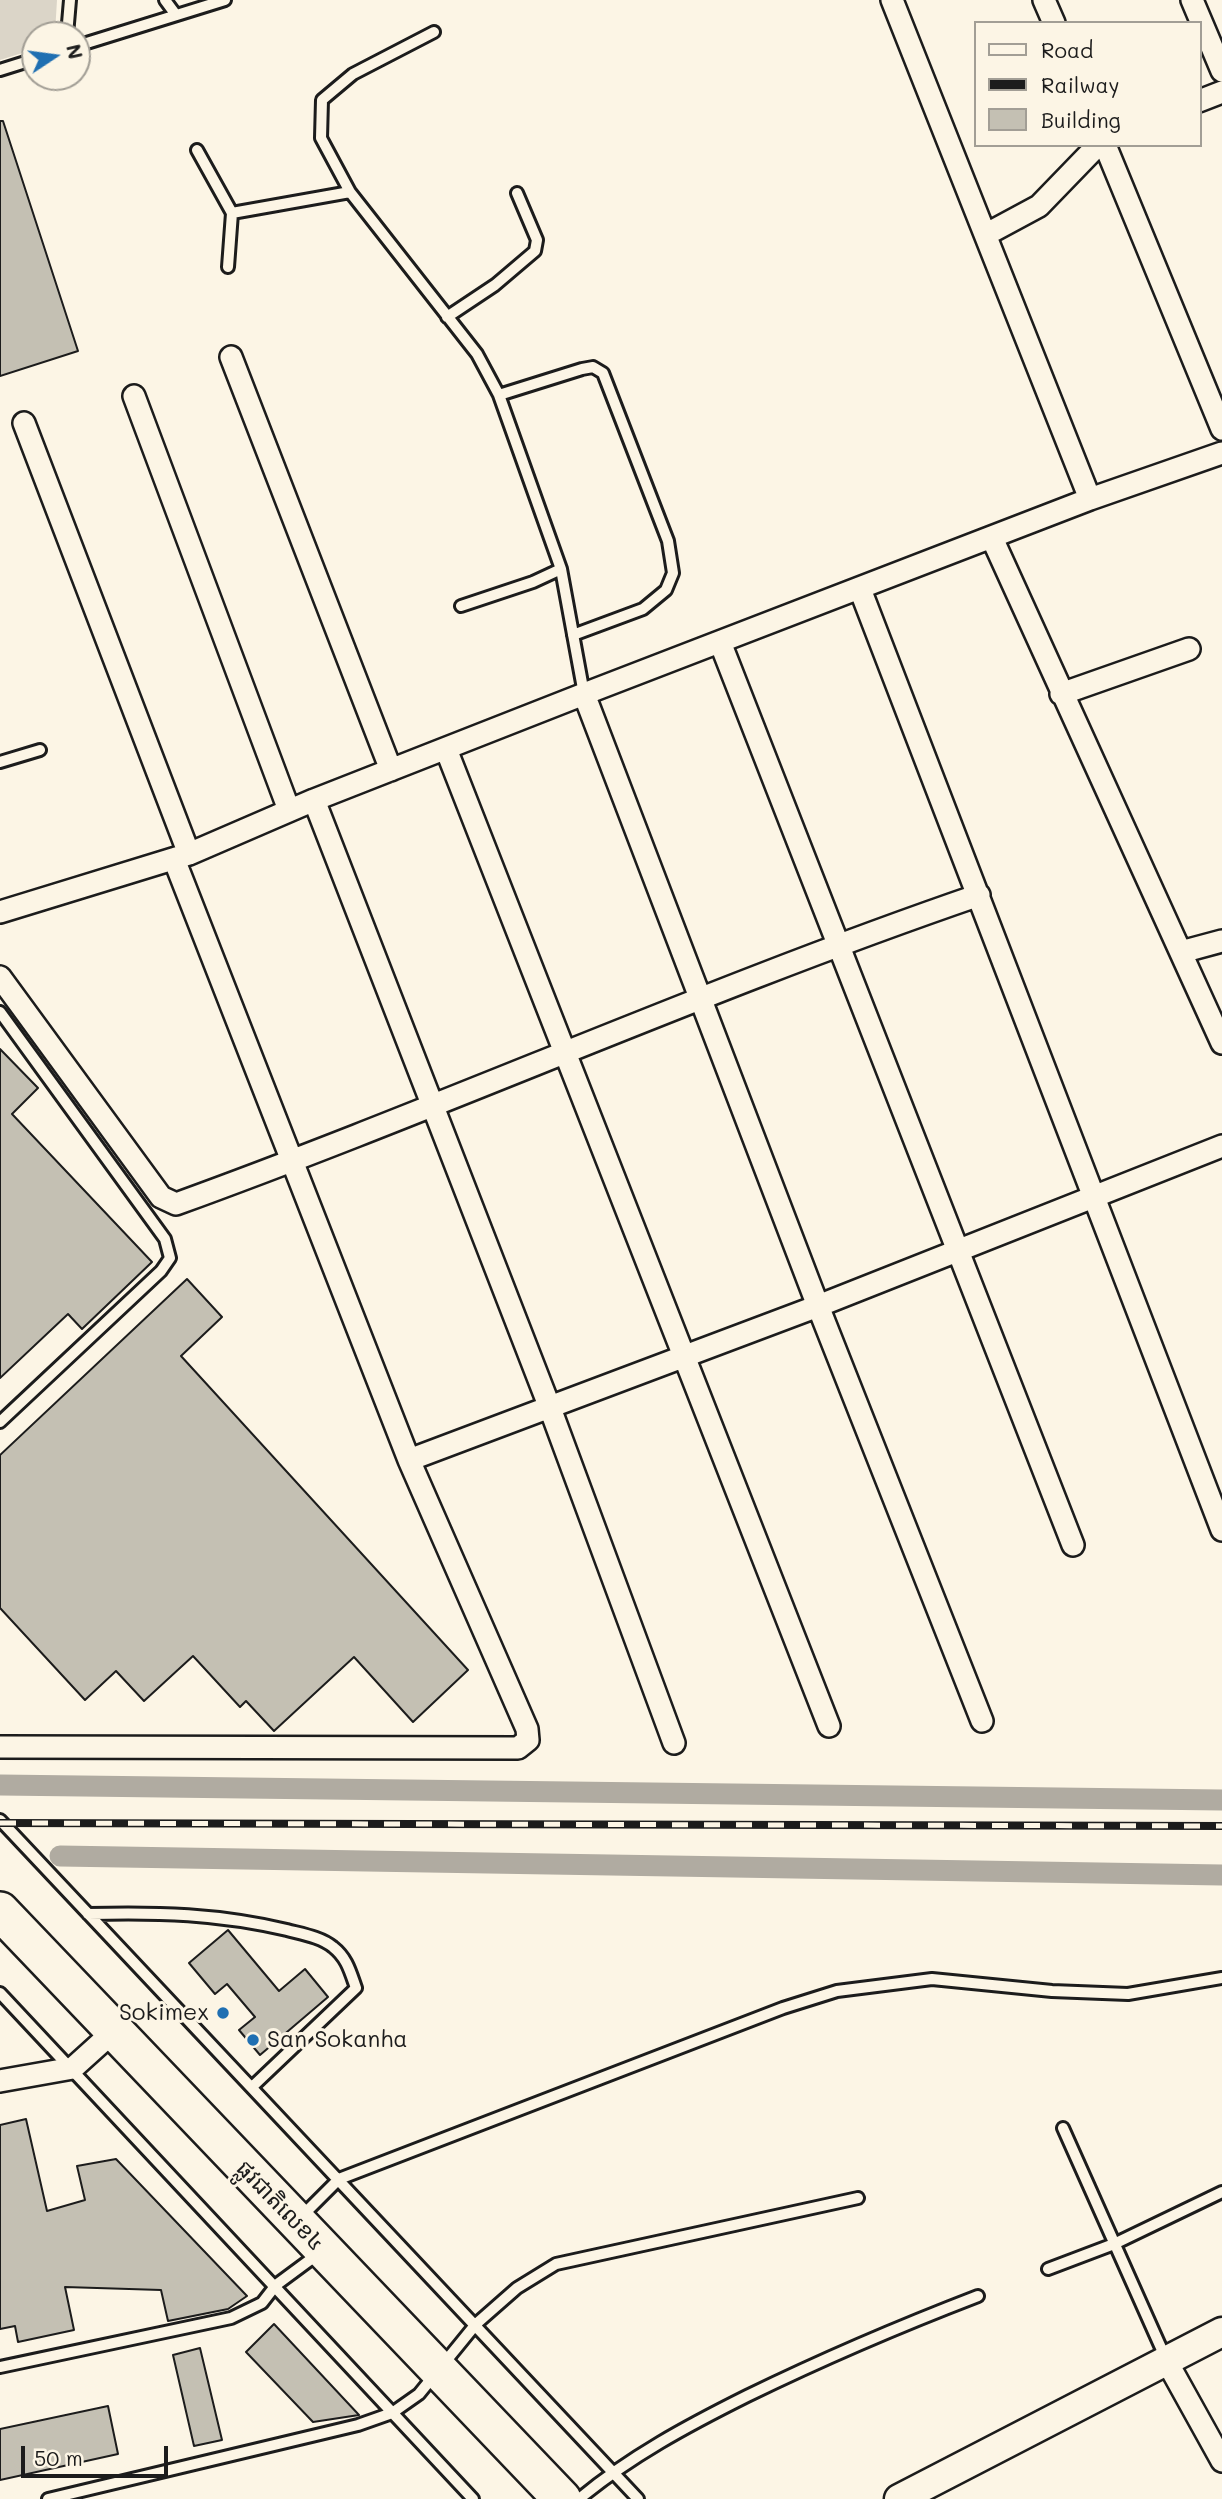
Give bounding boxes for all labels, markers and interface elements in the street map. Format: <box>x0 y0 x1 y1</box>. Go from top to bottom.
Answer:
north arrow <box>21 21 91 91</box>
legend <box>974 21 1201 147</box>
text: Road <box>1041 36 1093 63</box>
text: N <box>61 42 89 61</box>
text: Railway <box>1041 71 1120 98</box>
text: Building <box>1041 106 1121 133</box>
place label: Sokimex <box>119 1999 209 2027</box>
marker: Sokimex <box>215 2005 231 2021</box>
place label: San Sokanha <box>267 2026 408 2054</box>
marker: San Sokanha <box>245 2032 261 2048</box>
street label: ផ្លូវជាតិលេខ៤ <box>230 2155 330 2257</box>
scale bar <box>24 2432 172 2476</box>
text: 50 m <box>34 2444 83 2471</box>

